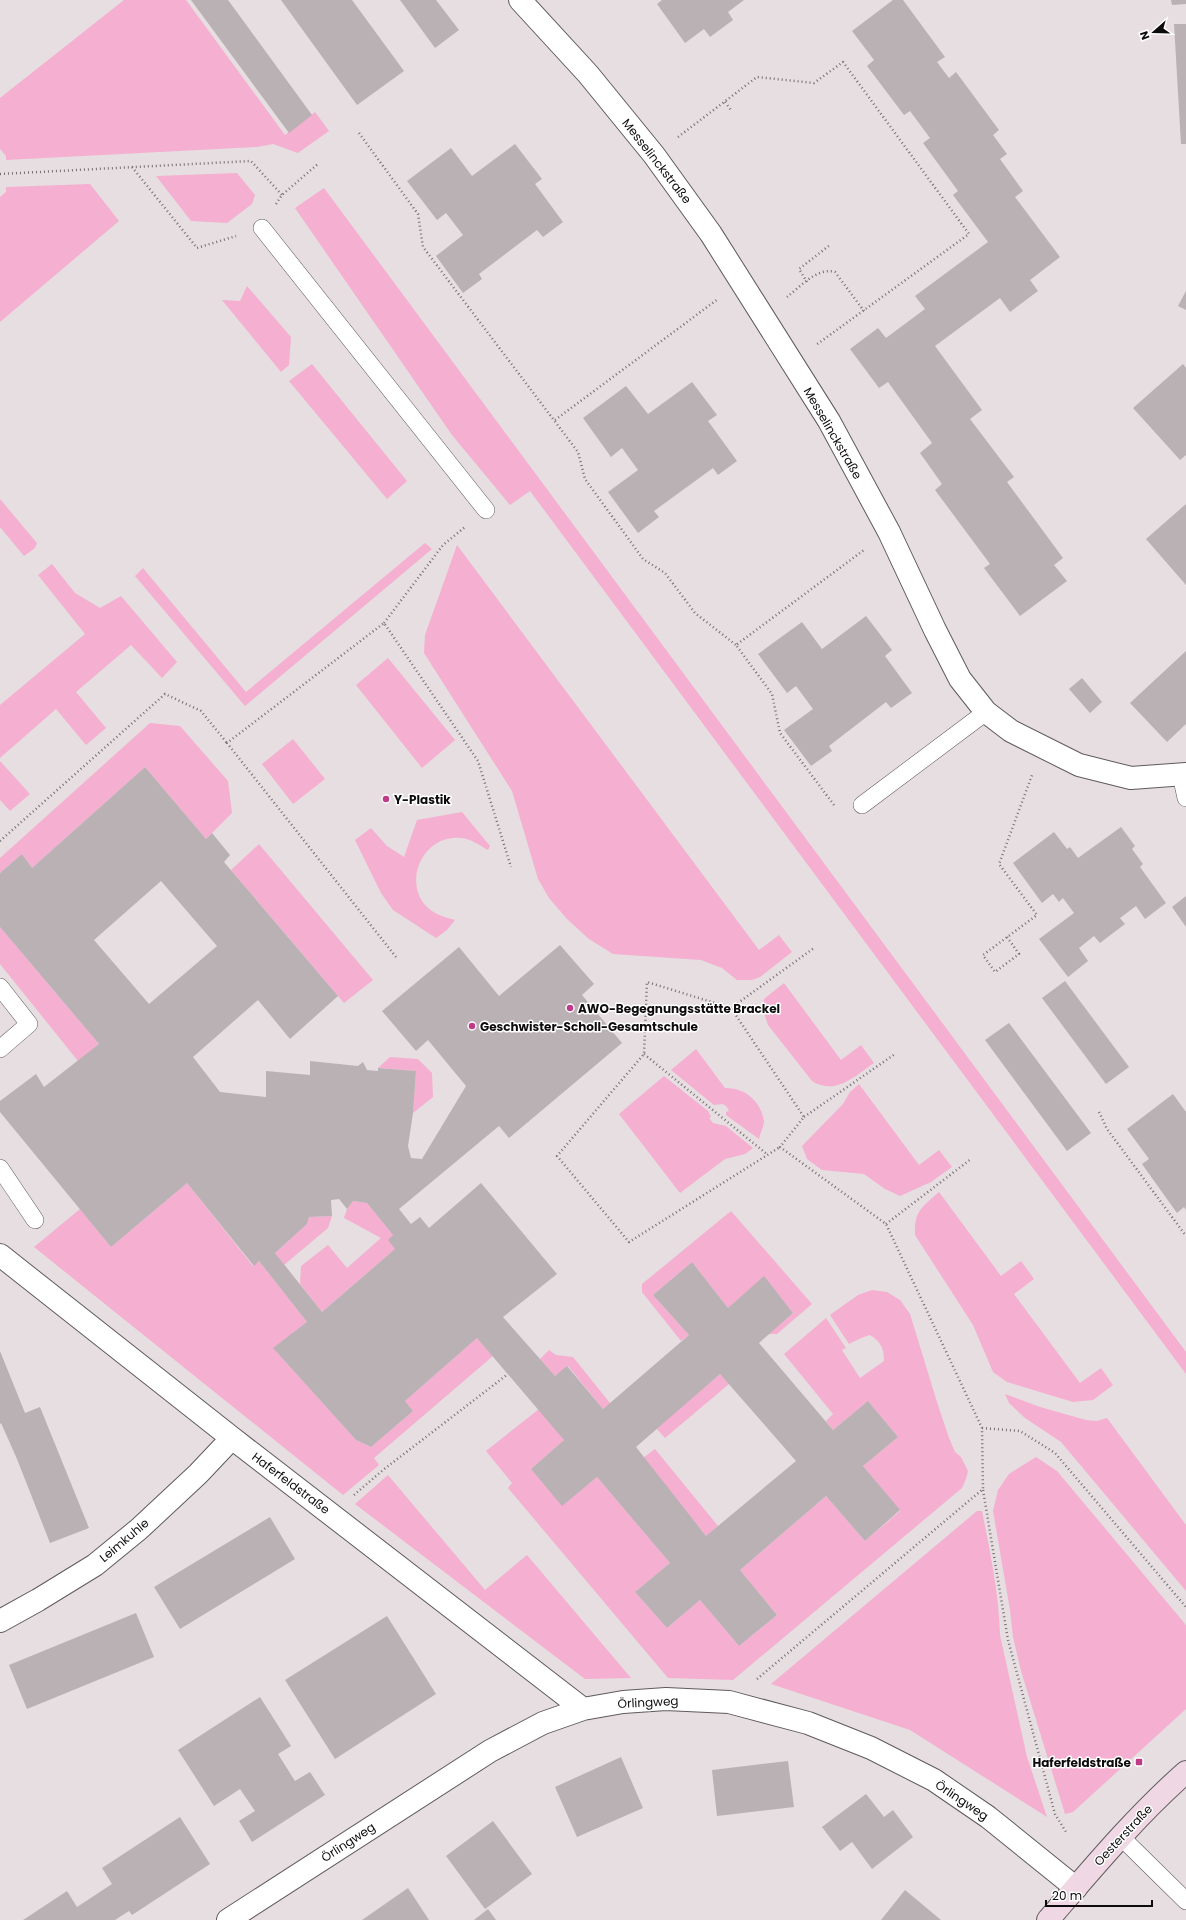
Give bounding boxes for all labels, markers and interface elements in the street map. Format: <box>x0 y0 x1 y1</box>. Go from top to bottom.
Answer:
north arrow <box>1134 12 1174 52</box>
text: N <box>1136 29 1154 42</box>
street label: Messelinckstraße <box>618 115 696 207</box>
street label: Messelinckstraße <box>800 384 866 482</box>
place label: Y-Plastik <box>394 791 451 808</box>
marker: Y-Plastik <box>381 794 391 804</box>
place label: AWO-Begegnungsstätte Brackel <box>578 1000 780 1017</box>
marker: AWO-Begegnungsstätte Brackel <box>565 1003 575 1013</box>
place label: Geschwister-Scholl-Gesamtschule <box>480 1018 699 1035</box>
marker: Geschwister-Scholl-Gesamtschule <box>467 1021 477 1031</box>
street label: Haferfeldstraße <box>249 1448 333 1518</box>
street label: Leimkuhle <box>96 1514 152 1566</box>
street label: Örlingweg <box>617 1692 679 1712</box>
place label: Haferfeldstraße <box>1032 1754 1132 1771</box>
marker: Haferfeldstraße <box>1134 1757 1144 1767</box>
street label: Örlingweg <box>932 1776 992 1824</box>
street label: Oesterstraße <box>1090 1801 1156 1869</box>
street label: Örlingweg <box>318 1818 378 1866</box>
scale bar <box>1046 1882 1152 1908</box>
text: 20 m <box>1052 1887 1082 1904</box>

